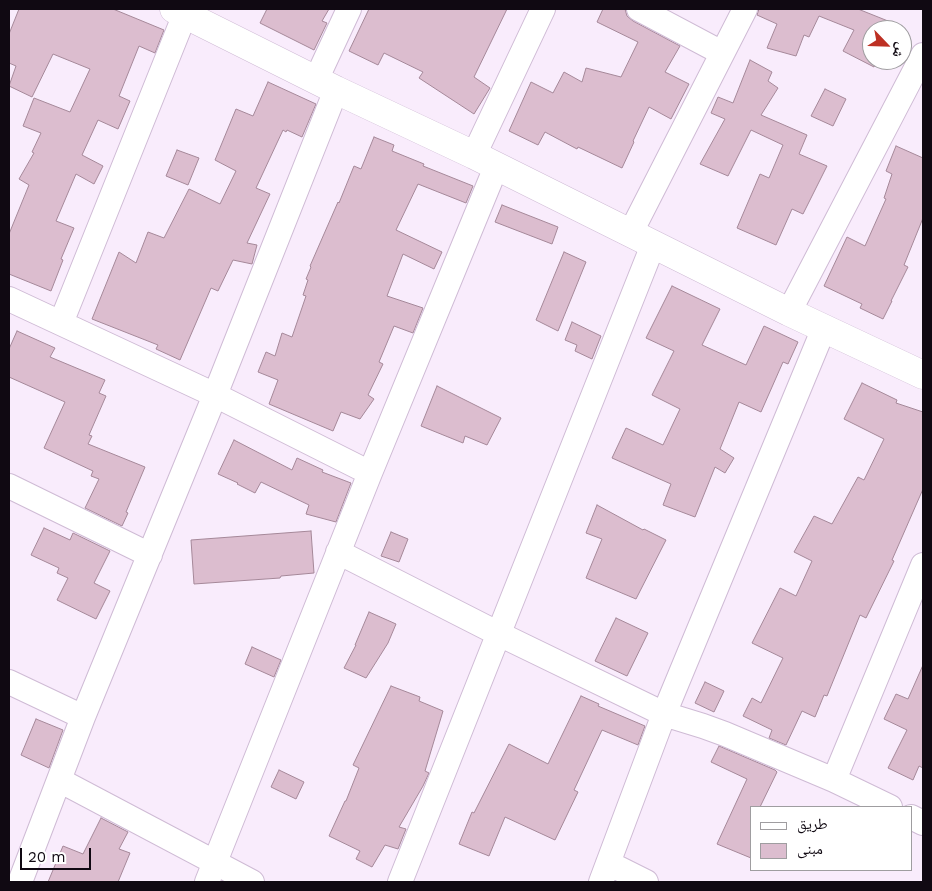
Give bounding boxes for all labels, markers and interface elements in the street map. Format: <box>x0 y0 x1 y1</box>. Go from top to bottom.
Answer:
north arrow <box>862 20 912 70</box>
text: ش <box>889 41 910 61</box>
legend <box>750 806 912 871</box>
text: طريق <box>797 815 828 833</box>
scale bar <box>22 838 94 870</box>
text: مبنى <box>797 840 823 858</box>
text: 20 m <box>28 848 66 866</box>

